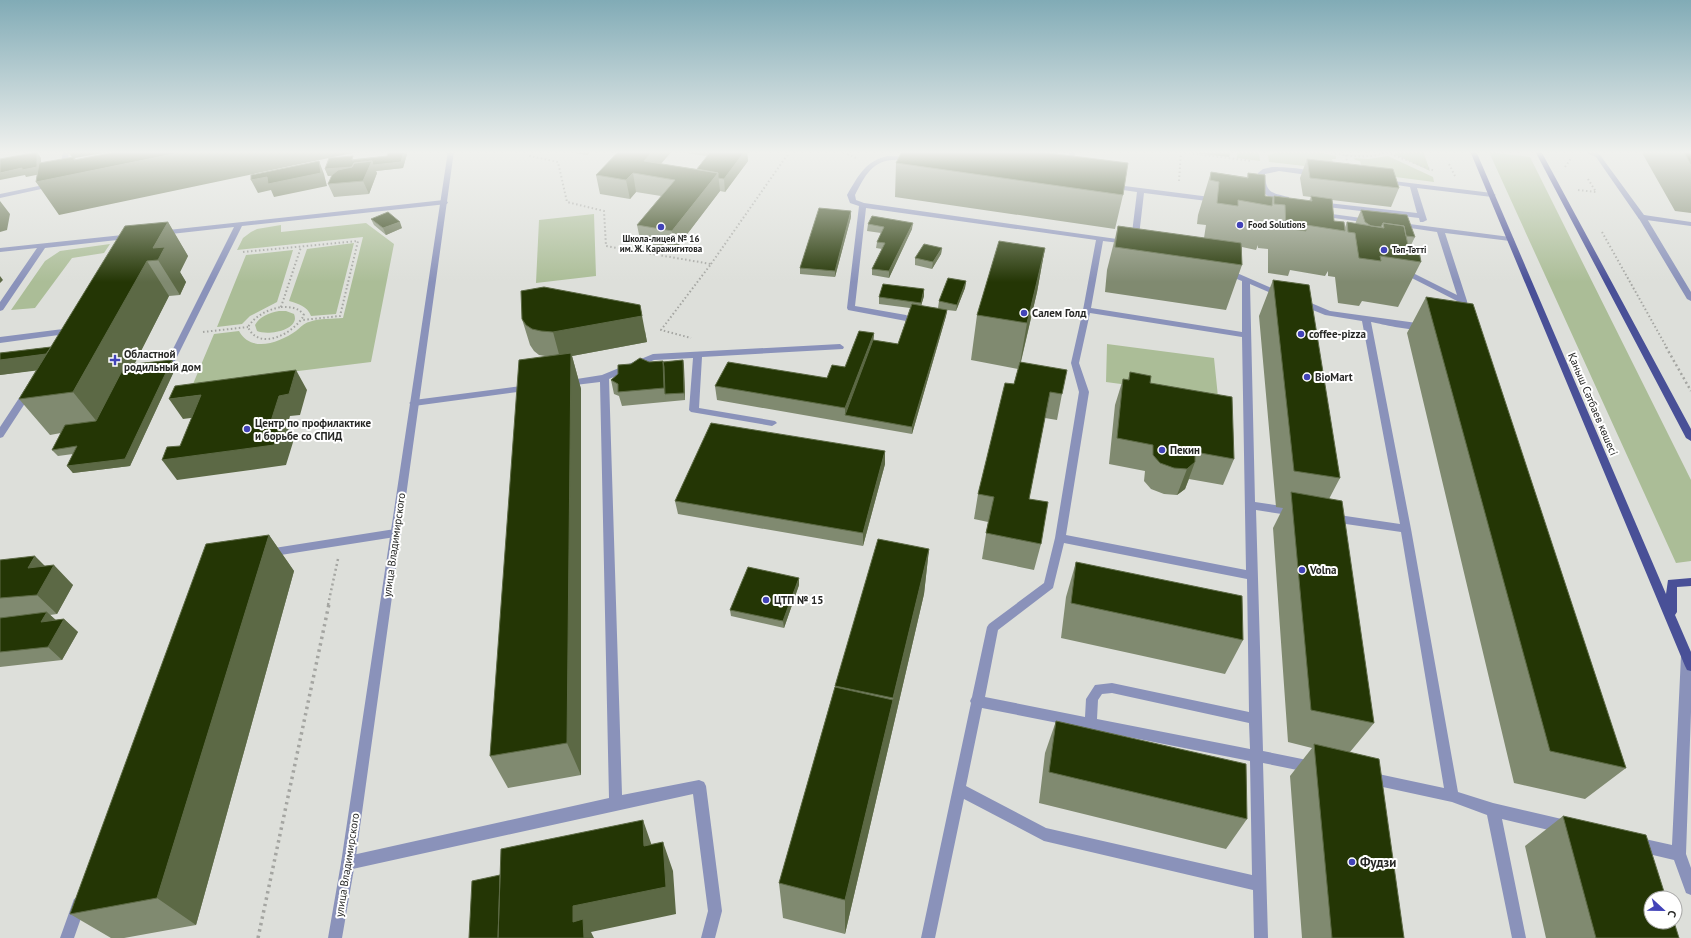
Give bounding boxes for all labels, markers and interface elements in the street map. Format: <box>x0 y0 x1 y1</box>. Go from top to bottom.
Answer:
place label: Food Solutions <box>1248 219 1306 230</box>
marker: Food Solutions <box>1235 220 1245 230</box>
marker: Школа-лицей № 16 им. Ж. Каражигитова <box>656 222 666 232</box>
place label: Школа-лицей № 16 им. Ж. Каражигитова <box>620 233 703 254</box>
place label: Тәп-Тәтті <box>1392 244 1426 255</box>
marker: Тәп-Тәтті <box>1379 245 1389 255</box>
place label: Салем Голд <box>1032 306 1087 320</box>
marker: Салем Голд <box>1019 308 1029 318</box>
place label: coffee-pizza <box>1309 327 1366 341</box>
marker: coffee-pizza <box>1296 329 1306 339</box>
place label: Областной родильный дом <box>124 347 201 374</box>
street label: Қаныш Сәтбаев көшесі <box>1565 350 1621 458</box>
marker: Областной родильный дом <box>109 354 121 366</box>
place label: BioMart <box>1315 370 1353 384</box>
marker: BioMart <box>1302 372 1312 382</box>
place label: Центр по профилактике и борьбе со СПИД <box>255 416 371 443</box>
marker: Центр по профилактике и борьбе со СПИД <box>242 424 252 434</box>
place label: Пекин <box>1170 443 1200 457</box>
marker: Пекин <box>1157 445 1167 455</box>
street label: улица Владимирского <box>380 492 408 598</box>
place label: Volna <box>1309 563 1336 577</box>
marker: Volna <box>1297 565 1307 575</box>
place label: ЦТП № 15 <box>774 593 824 607</box>
marker: ЦТП № 15 <box>761 595 771 605</box>
street label: улица Владимирского <box>332 812 362 918</box>
place label: Фудзи <box>1360 854 1396 871</box>
marker: Фудзи <box>1347 857 1357 867</box>
north arrow <box>1643 890 1683 930</box>
text: С <box>1665 908 1680 919</box>

